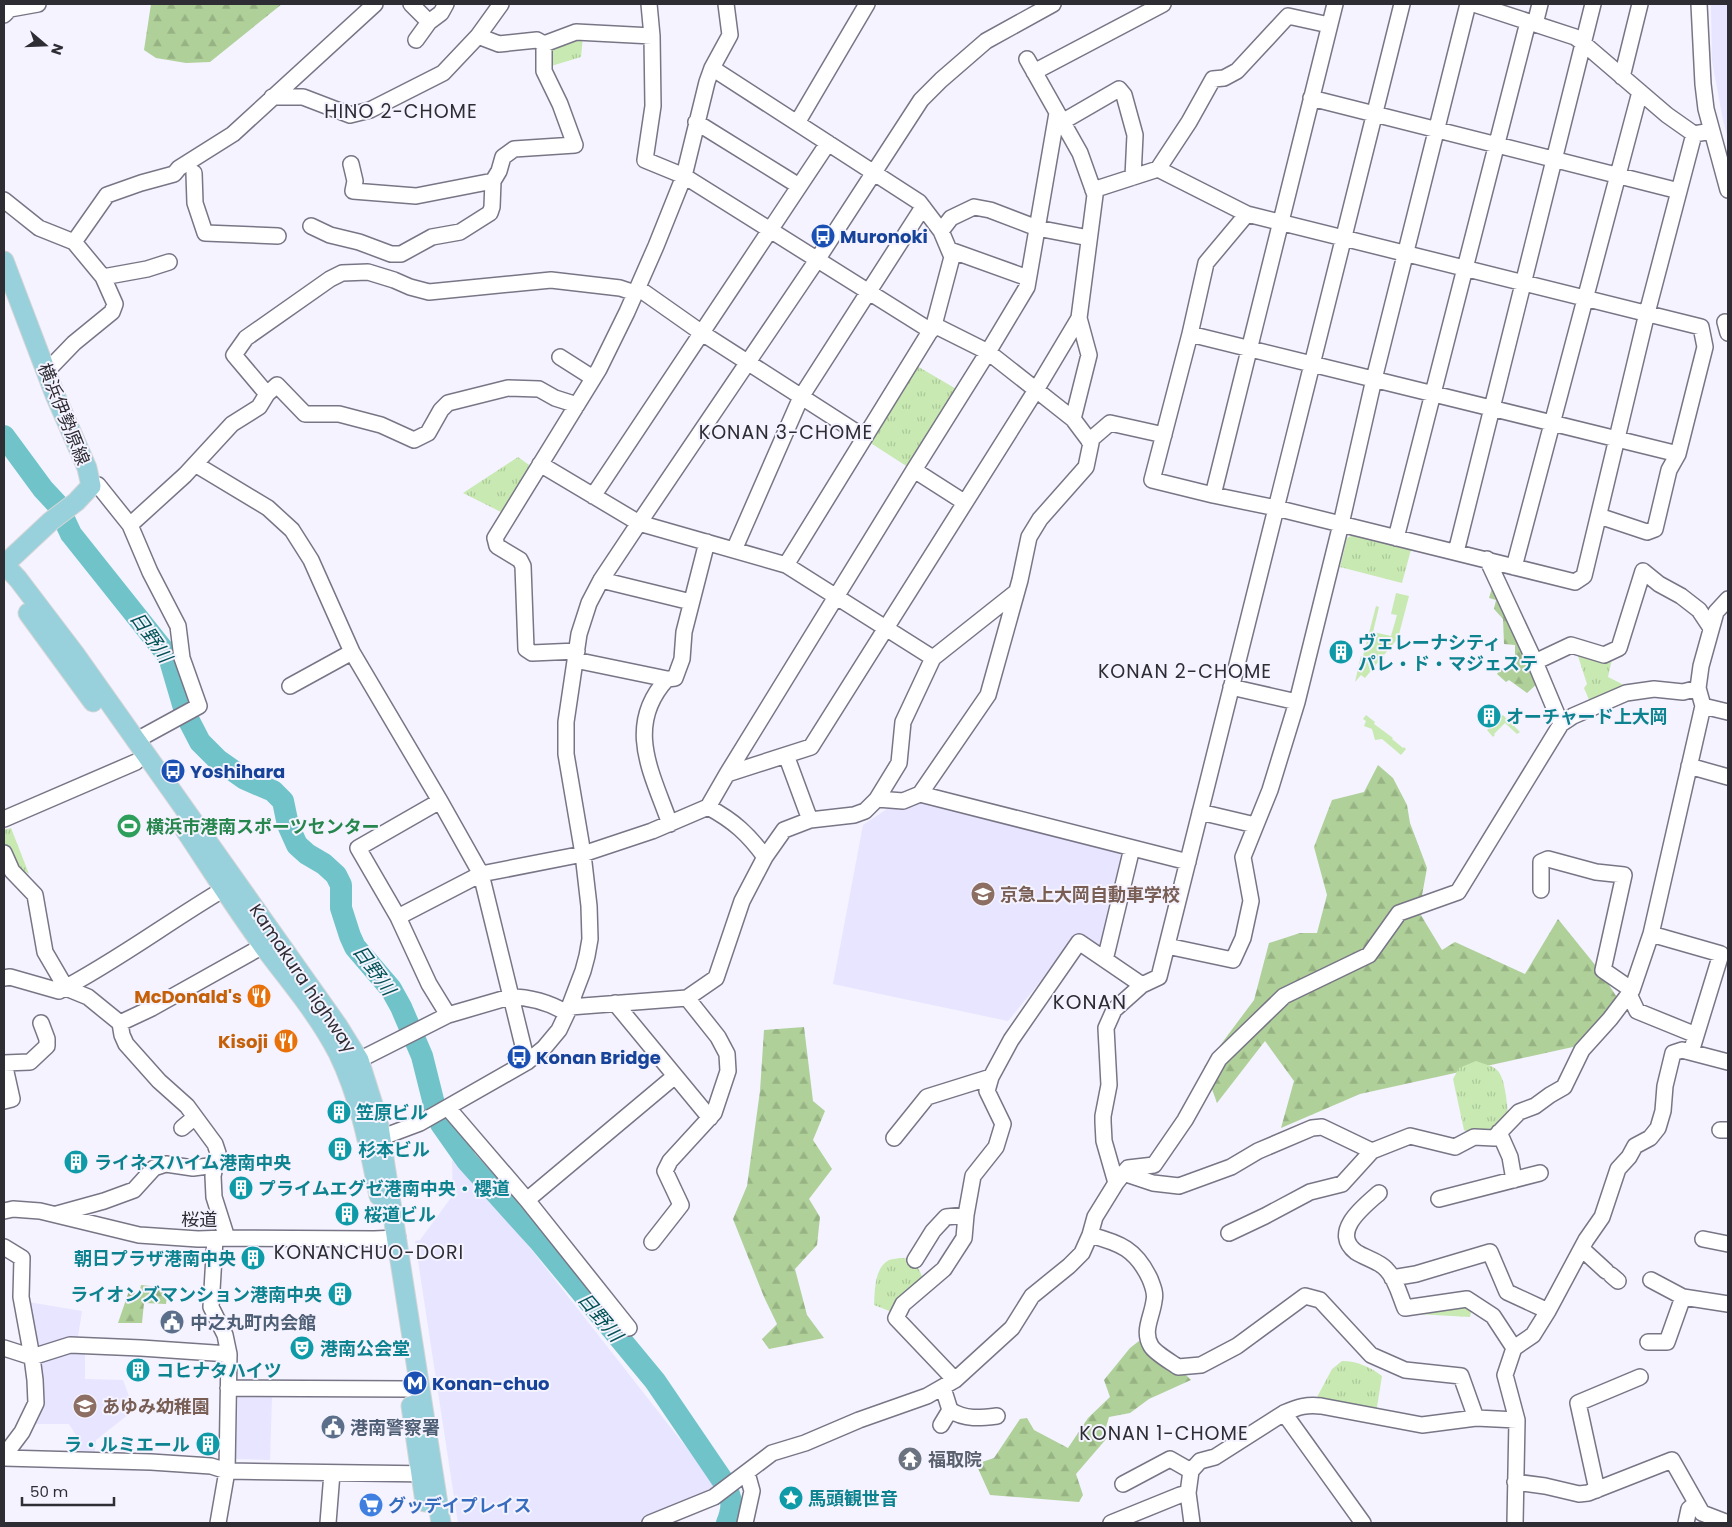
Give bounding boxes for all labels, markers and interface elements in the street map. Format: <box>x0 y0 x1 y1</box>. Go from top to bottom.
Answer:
north arrow <box>20 20 70 70</box>
text: N <box>46 41 68 57</box>
district label: HINO 2-CHOME <box>324 98 478 125</box>
bus stop icon: Muronoki <box>810 223 836 249</box>
place label: Muronoki <box>840 224 928 249</box>
street label: 横浜伊勢原線 <box>32 359 96 469</box>
district label: KONAN 3-CHOME <box>699 419 873 446</box>
water label: 日野川 <box>124 606 180 670</box>
place label: ヴェレーナシティ パレ・ド・マジェステ <box>1358 630 1538 676</box>
building icon: ヴェレーナシティ パレ・ド・マジェステ <box>1328 639 1354 665</box>
district label: KONAN 2-CHOME <box>1098 658 1272 685</box>
building icon: オーチャード上大岡 <box>1476 703 1502 729</box>
place label: オーチャード上大岡 <box>1506 704 1668 729</box>
bus stop icon: Yoshihara <box>160 758 186 784</box>
place label: Yoshihara <box>190 759 285 784</box>
sports icon: 横浜市港南スポーツセンター <box>116 813 142 839</box>
place label: 横浜市港南スポーツセンター <box>146 814 380 839</box>
school or university icon: 京急上大岡自動車学校 <box>970 881 996 907</box>
place label: 京急上大岡自動車学校 <box>1000 882 1180 907</box>
street label: Kamakura highway <box>244 899 362 1057</box>
water label: 日野川 <box>346 939 403 1003</box>
restaurant icon: McDonald's <box>246 983 272 1009</box>
place label: McDonald's <box>134 984 242 1009</box>
district label: KONAN <box>1053 988 1127 1016</box>
restaurant icon: Kisoji <box>273 1028 299 1054</box>
place label: Kisoji <box>218 1029 268 1054</box>
bus stop icon: Konan Bridge <box>506 1044 532 1070</box>
place label: Konan Bridge <box>536 1045 661 1070</box>
building icon: 笠原ビル <box>326 1099 352 1125</box>
place label: 笠原ビル <box>356 1100 428 1125</box>
building icon: 杉本ビル <box>327 1136 353 1162</box>
place label: 杉本ビル <box>358 1137 430 1162</box>
building icon: ライネスハイム港南中央 <box>63 1149 89 1175</box>
place label: ライネスハイム港南中央 <box>94 1150 291 1175</box>
building icon: プライムエグゼ港南中央・櫻道 <box>228 1175 254 1201</box>
place label: プライムエグゼ港南中央・櫻道 <box>258 1176 510 1201</box>
building icon: 桜道ビル <box>334 1201 360 1227</box>
place label: 桜道ビル <box>364 1202 436 1227</box>
street label: 桜道 <box>181 1207 217 1232</box>
district label: KONANCHUO-DORI <box>274 1239 464 1266</box>
building icon: 朝日プラザ港南中央 <box>240 1245 266 1271</box>
place label: 朝日プラザ港南中央 <box>74 1246 236 1271</box>
building icon: ライオンズマンション港南中央 <box>327 1281 353 1307</box>
place label: ライオンズマンション港南中央 <box>70 1282 322 1307</box>
water label: 日野川 <box>571 1286 630 1349</box>
public building icon: 中之丸町内会館 <box>159 1309 185 1335</box>
place label: 中之丸町内会館 <box>190 1310 316 1335</box>
theatre icon: 港南公会堂 <box>289 1335 315 1361</box>
place label: 港南公会堂 <box>320 1336 410 1361</box>
building icon: コヒナタハイツ <box>125 1357 151 1383</box>
place label: コヒナタハイツ <box>156 1358 282 1383</box>
metro station icon: Konan-chuo <box>402 1370 428 1396</box>
place label: Konan-chuo <box>432 1371 550 1396</box>
school or university icon: あゆみ幼稚園 <box>72 1393 98 1419</box>
place label: あゆみ幼稚園 <box>102 1394 210 1419</box>
public building icon: 港南警察署 <box>320 1414 346 1440</box>
place label: 港南警察署 <box>350 1415 440 1440</box>
district label: KONAN 1-CHOME <box>1079 1420 1249 1447</box>
building icon: ラ・ルミエール <box>195 1431 221 1457</box>
place label: ラ・ルミエール <box>64 1432 190 1457</box>
temple icon: 福取院 <box>897 1446 923 1472</box>
place label: 福取院 <box>928 1447 982 1472</box>
scale bar <box>22 1474 115 1506</box>
text: 50 m <box>30 1481 68 1502</box>
place icon: 馬頭観世音 <box>778 1485 804 1511</box>
place label: 馬頭観世音 <box>808 1486 898 1511</box>
supermarket icon: グッデイプレイス <box>358 1492 384 1518</box>
place label: グッデイプレイス <box>388 1493 531 1518</box>

